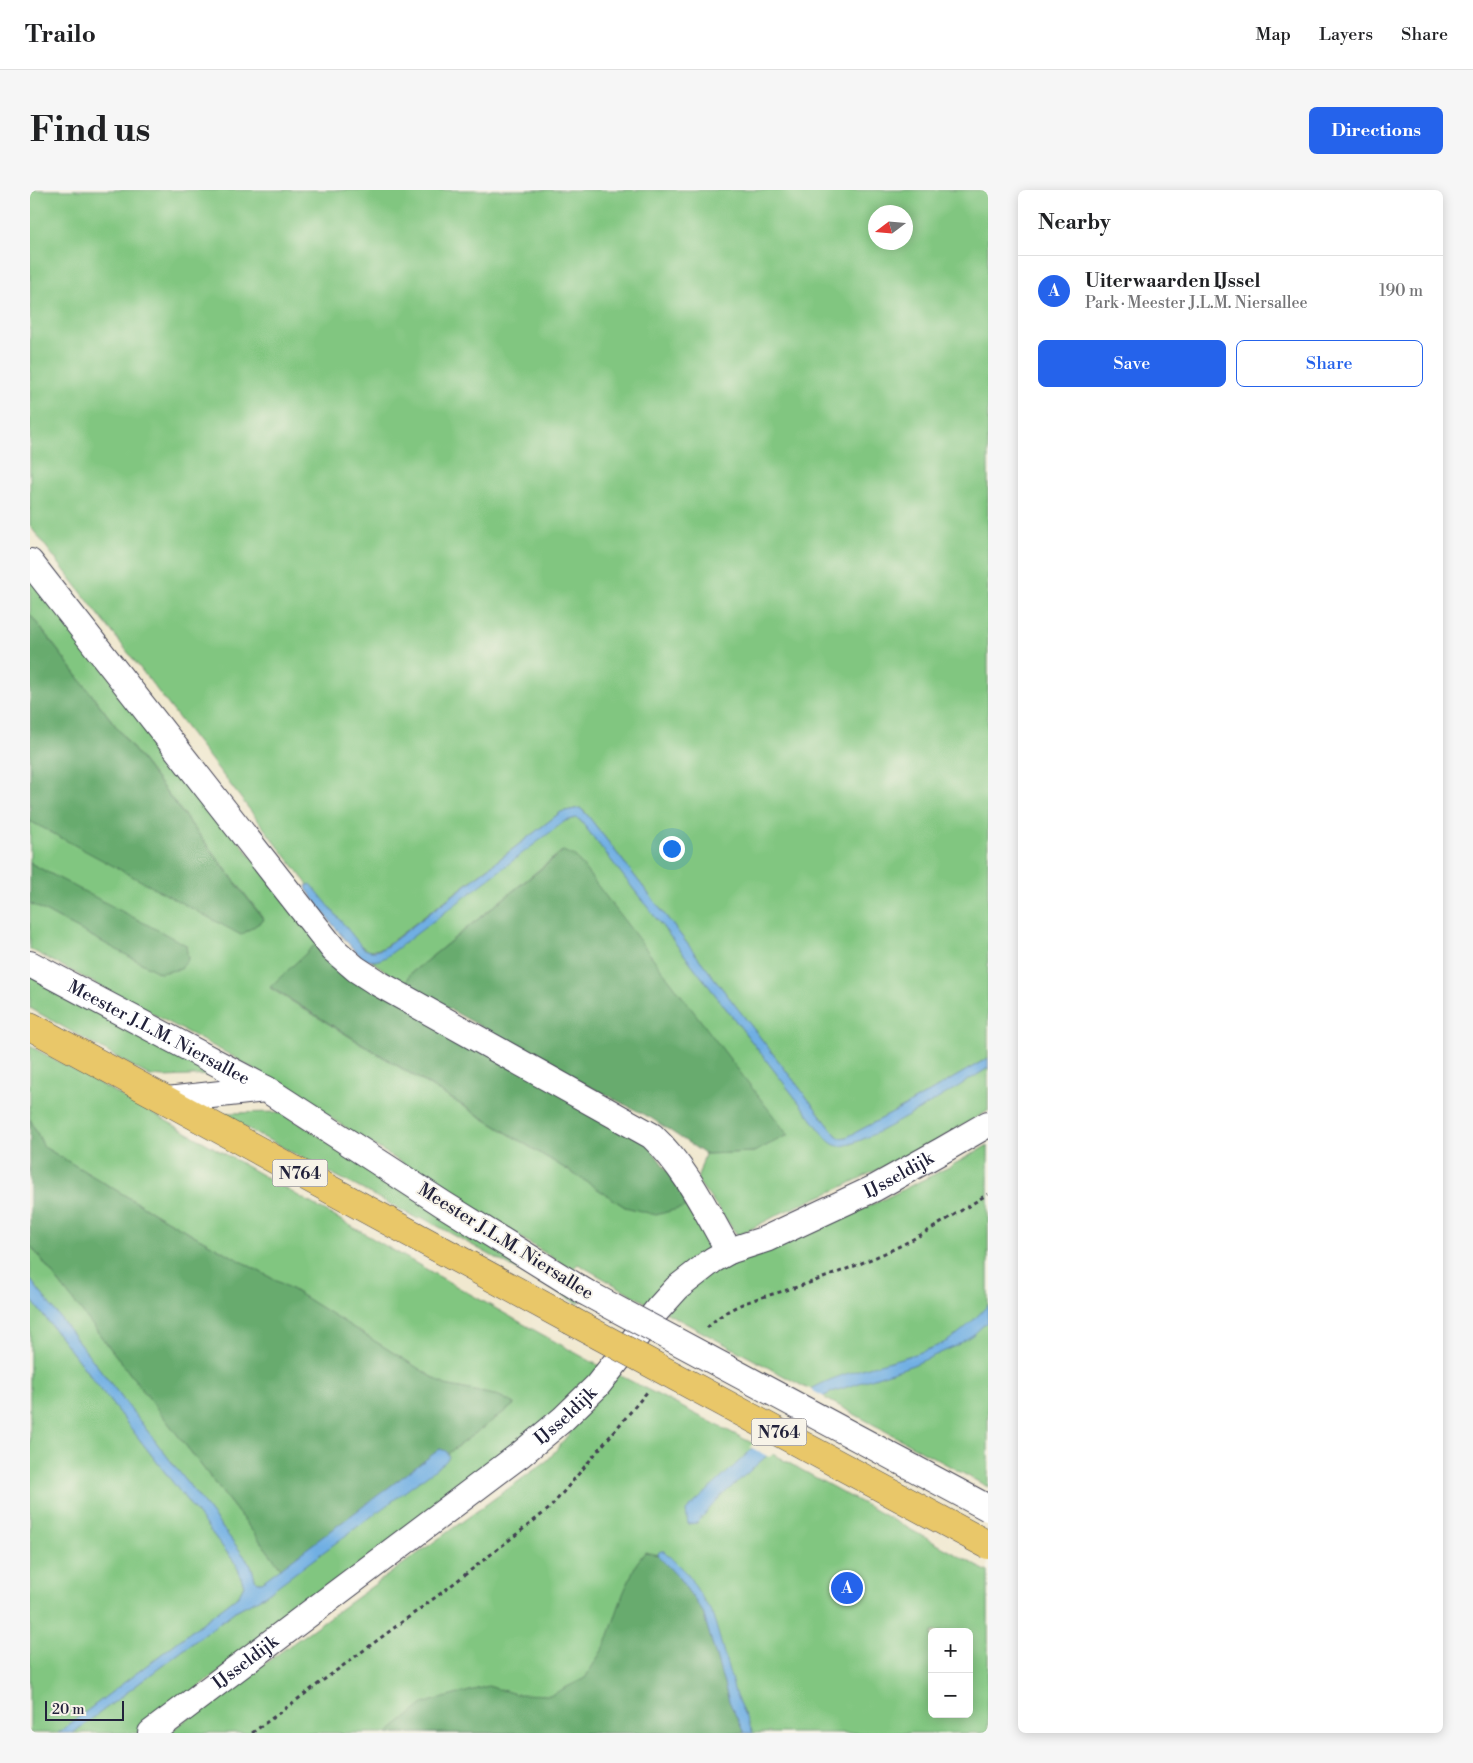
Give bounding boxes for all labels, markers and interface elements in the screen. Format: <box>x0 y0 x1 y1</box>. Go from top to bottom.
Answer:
text: Trailo <box>25 20 96 50</box>
text: Map <box>1256 23 1291 46</box>
text: Layers <box>1319 23 1373 46</box>
text: Share <box>1401 23 1448 46</box>
button: Directions <box>1309 107 1443 154</box>
text: Find us <box>30 109 150 152</box>
north arrow <box>868 205 913 250</box>
text: Nearby <box>1038 210 1111 236</box>
text: Uiterwaarden IJssel <box>1085 269 1261 293</box>
text: A <box>1048 281 1060 301</box>
text: 190 m <box>1379 281 1423 301</box>
text: Park · Meester J.L.M. Niersallee <box>1085 293 1308 313</box>
button: Save <box>1038 340 1226 387</box>
button: Share <box>1236 340 1423 387</box>
your location <box>659 836 685 862</box>
street label: Meester J.L.M. Niersallee <box>64 975 254 1090</box>
street label: IJsseldijk <box>860 1146 939 1204</box>
road number: N764 <box>272 1160 328 1186</box>
street label: Meester J.L.M. Niersallee <box>414 1178 598 1305</box>
street label: IJsseldijk <box>530 1381 603 1450</box>
road number: N764 <box>752 1418 806 1446</box>
pin: A <box>831 1569 863 1607</box>
map controls <box>928 1628 973 1718</box>
button: + <box>928 1628 973 1673</box>
street label: IJsseldijk <box>208 1629 284 1695</box>
button: − <box>928 1673 973 1718</box>
scale bar <box>45 1698 124 1721</box>
text: 20 m <box>52 1701 84 1719</box>

